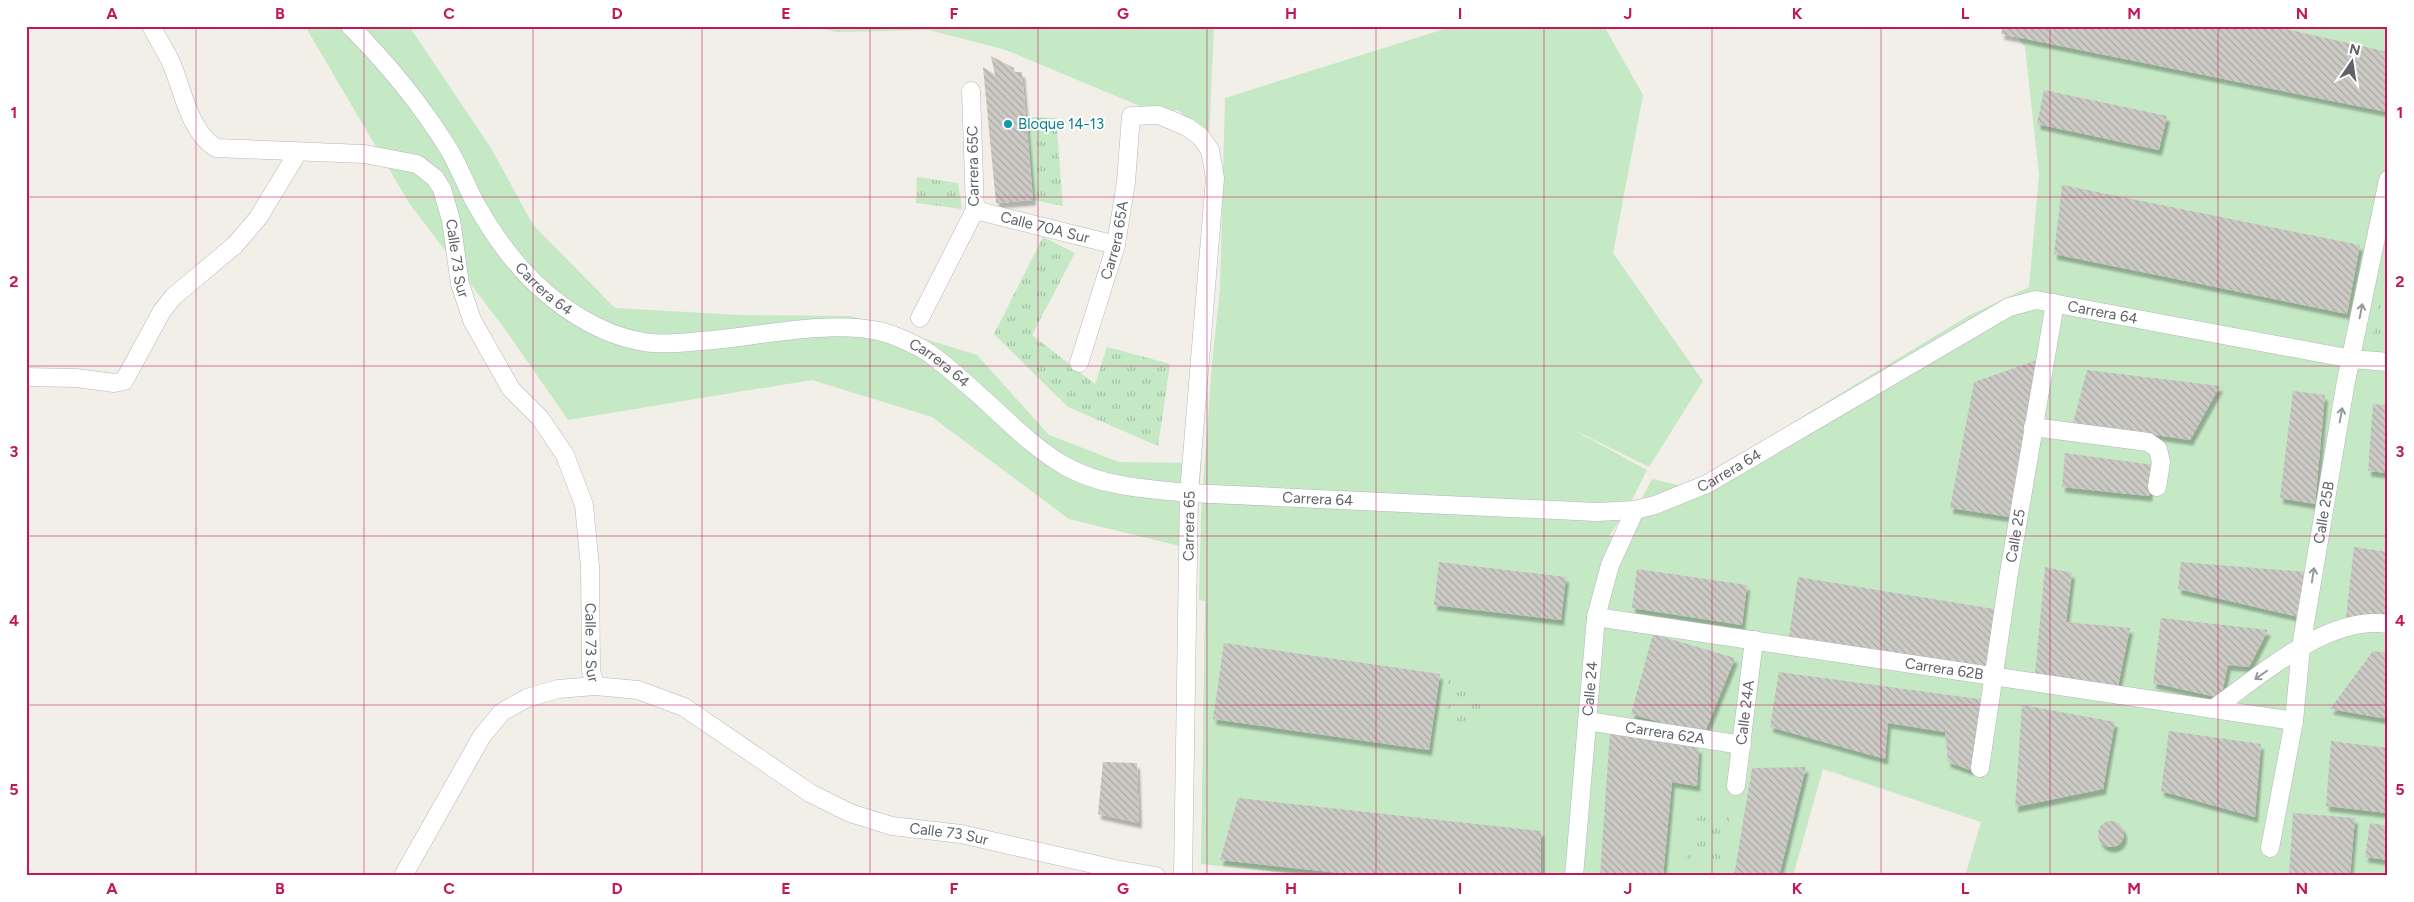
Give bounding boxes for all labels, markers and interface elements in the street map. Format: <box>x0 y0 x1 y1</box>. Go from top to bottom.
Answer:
text: A <box>106 4 118 23</box>
text: B <box>275 4 285 23</box>
text: C <box>443 4 455 23</box>
text: D <box>611 4 623 23</box>
text: E <box>781 4 791 23</box>
text: F <box>950 4 959 23</box>
text: G <box>1117 4 1129 23</box>
text: H <box>1285 4 1297 23</box>
text: I <box>1458 4 1462 23</box>
text: J <box>1624 4 1632 23</box>
text: K <box>1792 4 1803 23</box>
text: L <box>1961 4 1970 23</box>
text: M <box>2127 4 2141 23</box>
text: N <box>2296 4 2308 23</box>
north arrow <box>2326 38 2376 88</box>
text: N <box>2348 40 2362 59</box>
text: 1 <box>11 103 17 122</box>
text: 1 <box>2397 103 2403 122</box>
place label: Bloque 14-13 <box>1018 115 1104 133</box>
marker: Bloque 14-13 <box>1002 118 1014 130</box>
street label: Carrera 65C <box>963 125 983 207</box>
street label: Carrera 65A <box>1097 200 1132 282</box>
street label: Calle 70A Sur <box>998 208 1091 247</box>
street label: Calle 73 Sur <box>442 218 473 300</box>
street label: Carrera 64 <box>511 259 576 319</box>
text: 2 <box>9 272 19 291</box>
text: 2 <box>2395 272 2405 291</box>
street label: Carrera 64 <box>2066 297 2139 328</box>
one-way arrow <box>2357 304 2367 320</box>
street label: Carrera 64 <box>906 335 973 391</box>
one-way arrow <box>2336 407 2346 423</box>
text: 3 <box>10 442 19 461</box>
text: 3 <box>2396 442 2405 461</box>
street label: Carrera 64 <box>1695 445 1765 496</box>
street label: Calle 25B <box>2310 480 2338 545</box>
street label: Carrera 64 <box>1282 488 1354 510</box>
street label: Carrera 65 <box>1179 491 1199 561</box>
street label: Calle 25 <box>2002 508 2029 564</box>
one-way arrow <box>2309 568 2319 584</box>
street label: Calle 73 Sur <box>581 603 603 684</box>
text: 4 <box>9 611 19 630</box>
text: 4 <box>2395 611 2405 630</box>
street label: Carrera 62B <box>1904 654 1985 684</box>
street label: Calle 24 <box>1579 661 1601 717</box>
one-way arrow <box>2255 670 2269 680</box>
street label: Calle 24A <box>1732 679 1758 746</box>
street label: Carrera 62A <box>1624 718 1706 748</box>
text: 5 <box>9 780 19 799</box>
text: 5 <box>2395 780 2405 799</box>
street label: Calle 73 Sur <box>909 819 990 849</box>
text: A <box>106 879 118 898</box>
text: B <box>275 879 285 898</box>
text: C <box>443 879 455 898</box>
text: D <box>611 879 623 898</box>
text: E <box>781 879 791 898</box>
text: F <box>950 879 959 898</box>
text: G <box>1117 879 1129 898</box>
text: H <box>1285 879 1297 898</box>
text: I <box>1458 879 1462 898</box>
text: J <box>1624 879 1632 898</box>
text: K <box>1792 879 1803 898</box>
text: L <box>1961 879 1970 898</box>
text: M <box>2127 879 2141 898</box>
text: N <box>2296 879 2308 898</box>

